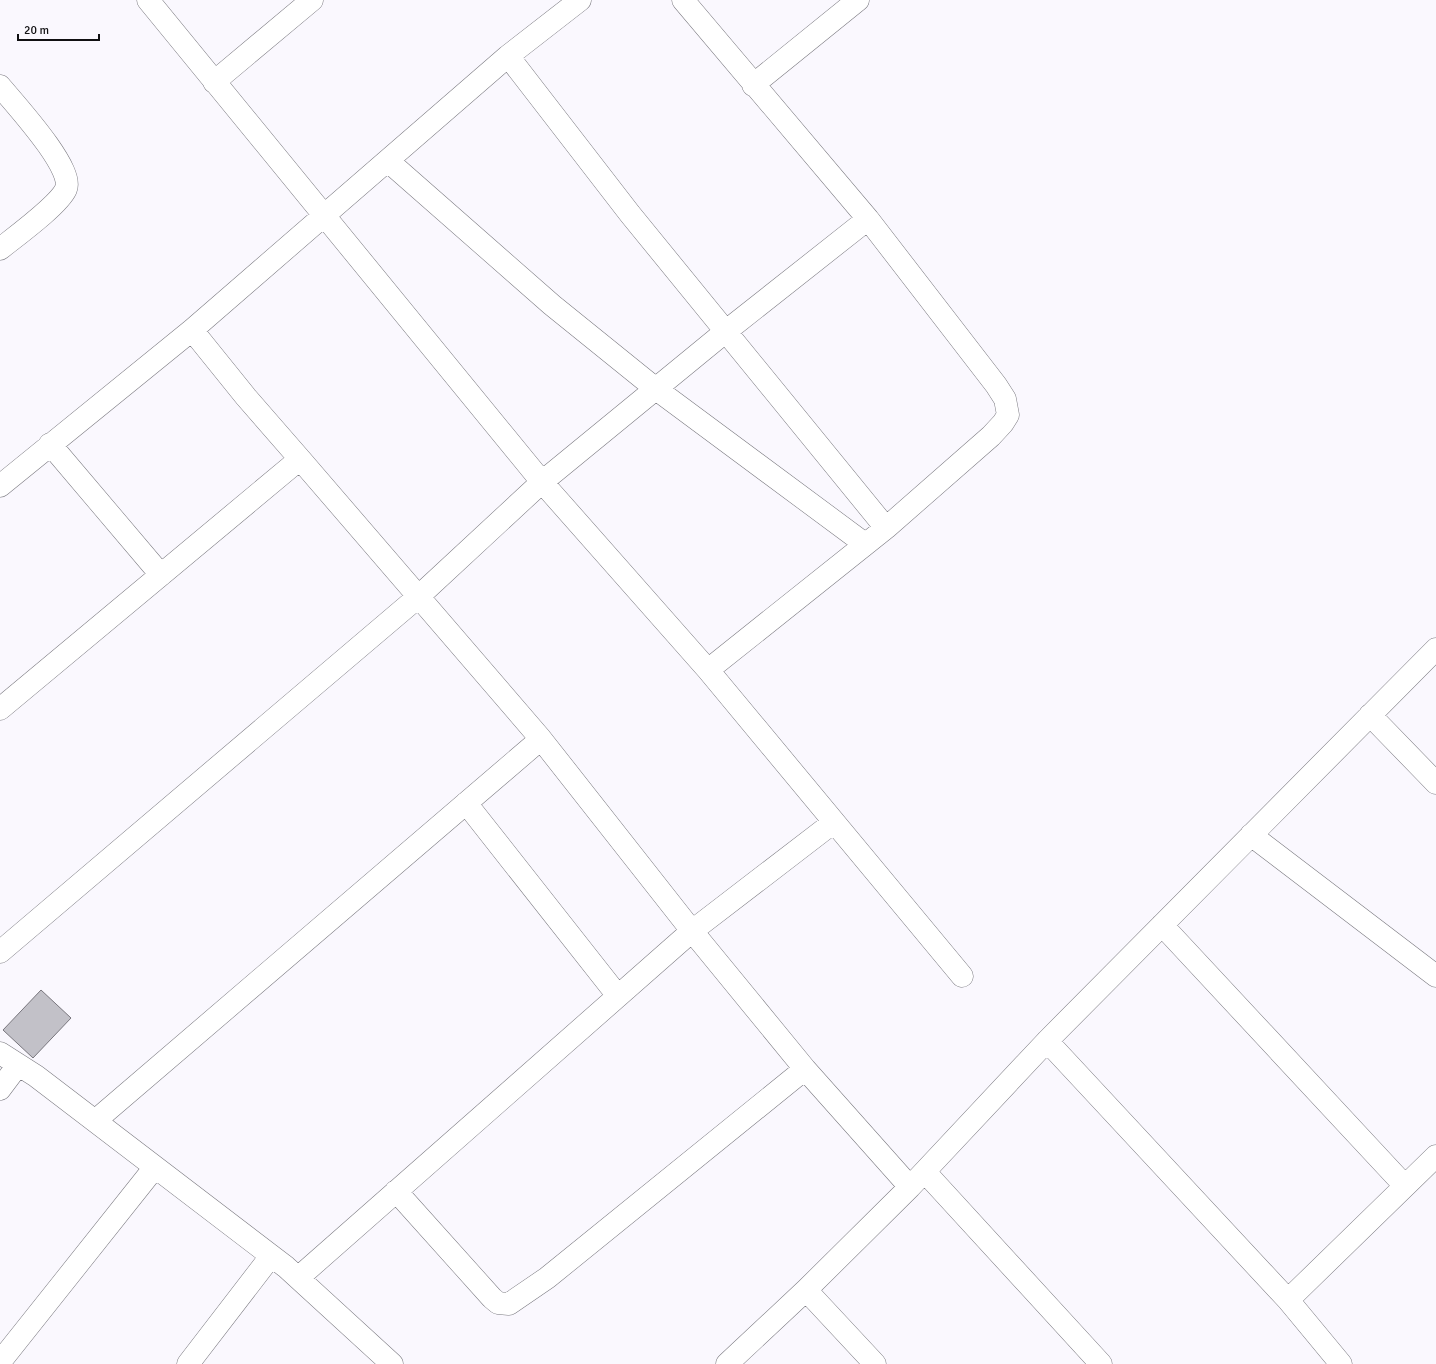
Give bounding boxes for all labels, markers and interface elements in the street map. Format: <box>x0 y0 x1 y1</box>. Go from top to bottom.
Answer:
scale bar <box>18 16 99 42</box>
text: 20 m <box>24 23 49 38</box>

